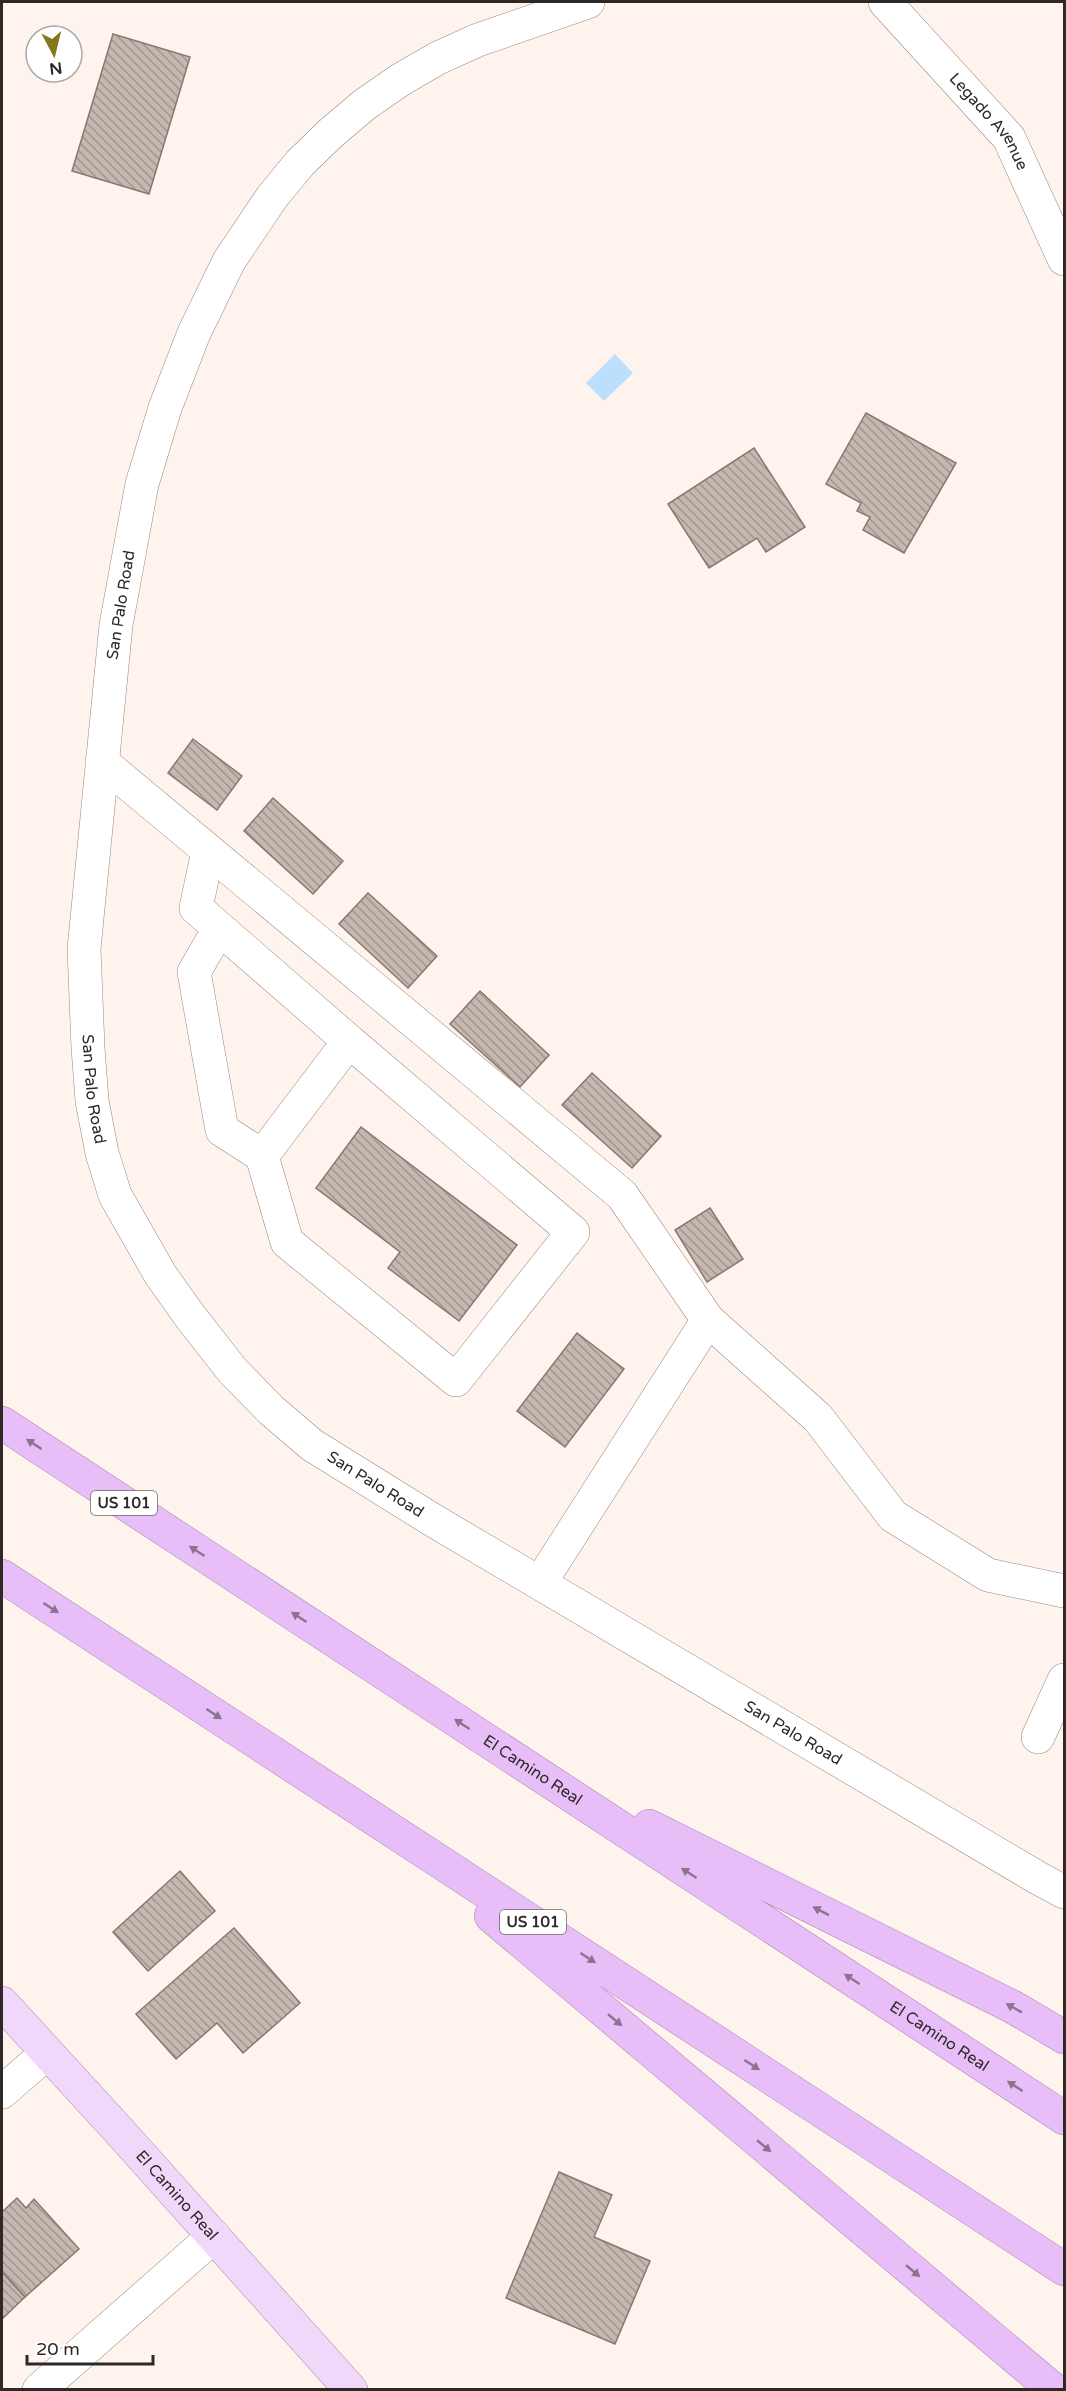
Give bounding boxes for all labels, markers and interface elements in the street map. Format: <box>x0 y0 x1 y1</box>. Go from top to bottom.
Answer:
north arrow <box>24 24 84 84</box>
text: N <box>48 57 63 79</box>
street label: Legado Avenue <box>945 69 1032 173</box>
street label: San Palo Road <box>103 549 139 661</box>
street label: San Palo Road <box>77 1034 110 1146</box>
one-way arrow <box>26 1439 42 1450</box>
street label: San Palo Road <box>323 1447 428 1522</box>
road number: US 101 <box>91 1491 157 1515</box>
one-way arrow <box>189 1545 205 1556</box>
one-way arrow <box>42 1602 58 1614</box>
one-way arrow <box>291 1611 307 1623</box>
street label: San Palo Road <box>740 1696 846 1770</box>
one-way arrow <box>206 1709 222 1720</box>
one-way arrow <box>453 1719 470 1730</box>
street label: El Camino Real <box>479 1731 586 1810</box>
one-way arrow <box>681 1868 697 1879</box>
one-way arrow <box>812 1907 829 1916</box>
road number: US 101 <box>500 1910 566 1934</box>
one-way arrow <box>580 1953 596 1964</box>
one-way arrow <box>844 1974 860 1985</box>
street label: El Camino Real <box>886 1997 992 2076</box>
one-way arrow <box>1005 2003 1022 2013</box>
one-way arrow <box>607 2014 623 2027</box>
one-way arrow <box>743 2059 759 2071</box>
one-way arrow <box>1008 2080 1024 2092</box>
one-way arrow <box>756 2139 772 2152</box>
street label: El Camino Real <box>131 2146 222 2245</box>
one-way arrow <box>905 2264 920 2277</box>
scale bar <box>27 2328 153 2366</box>
text: 20 m <box>36 2338 80 2360</box>

